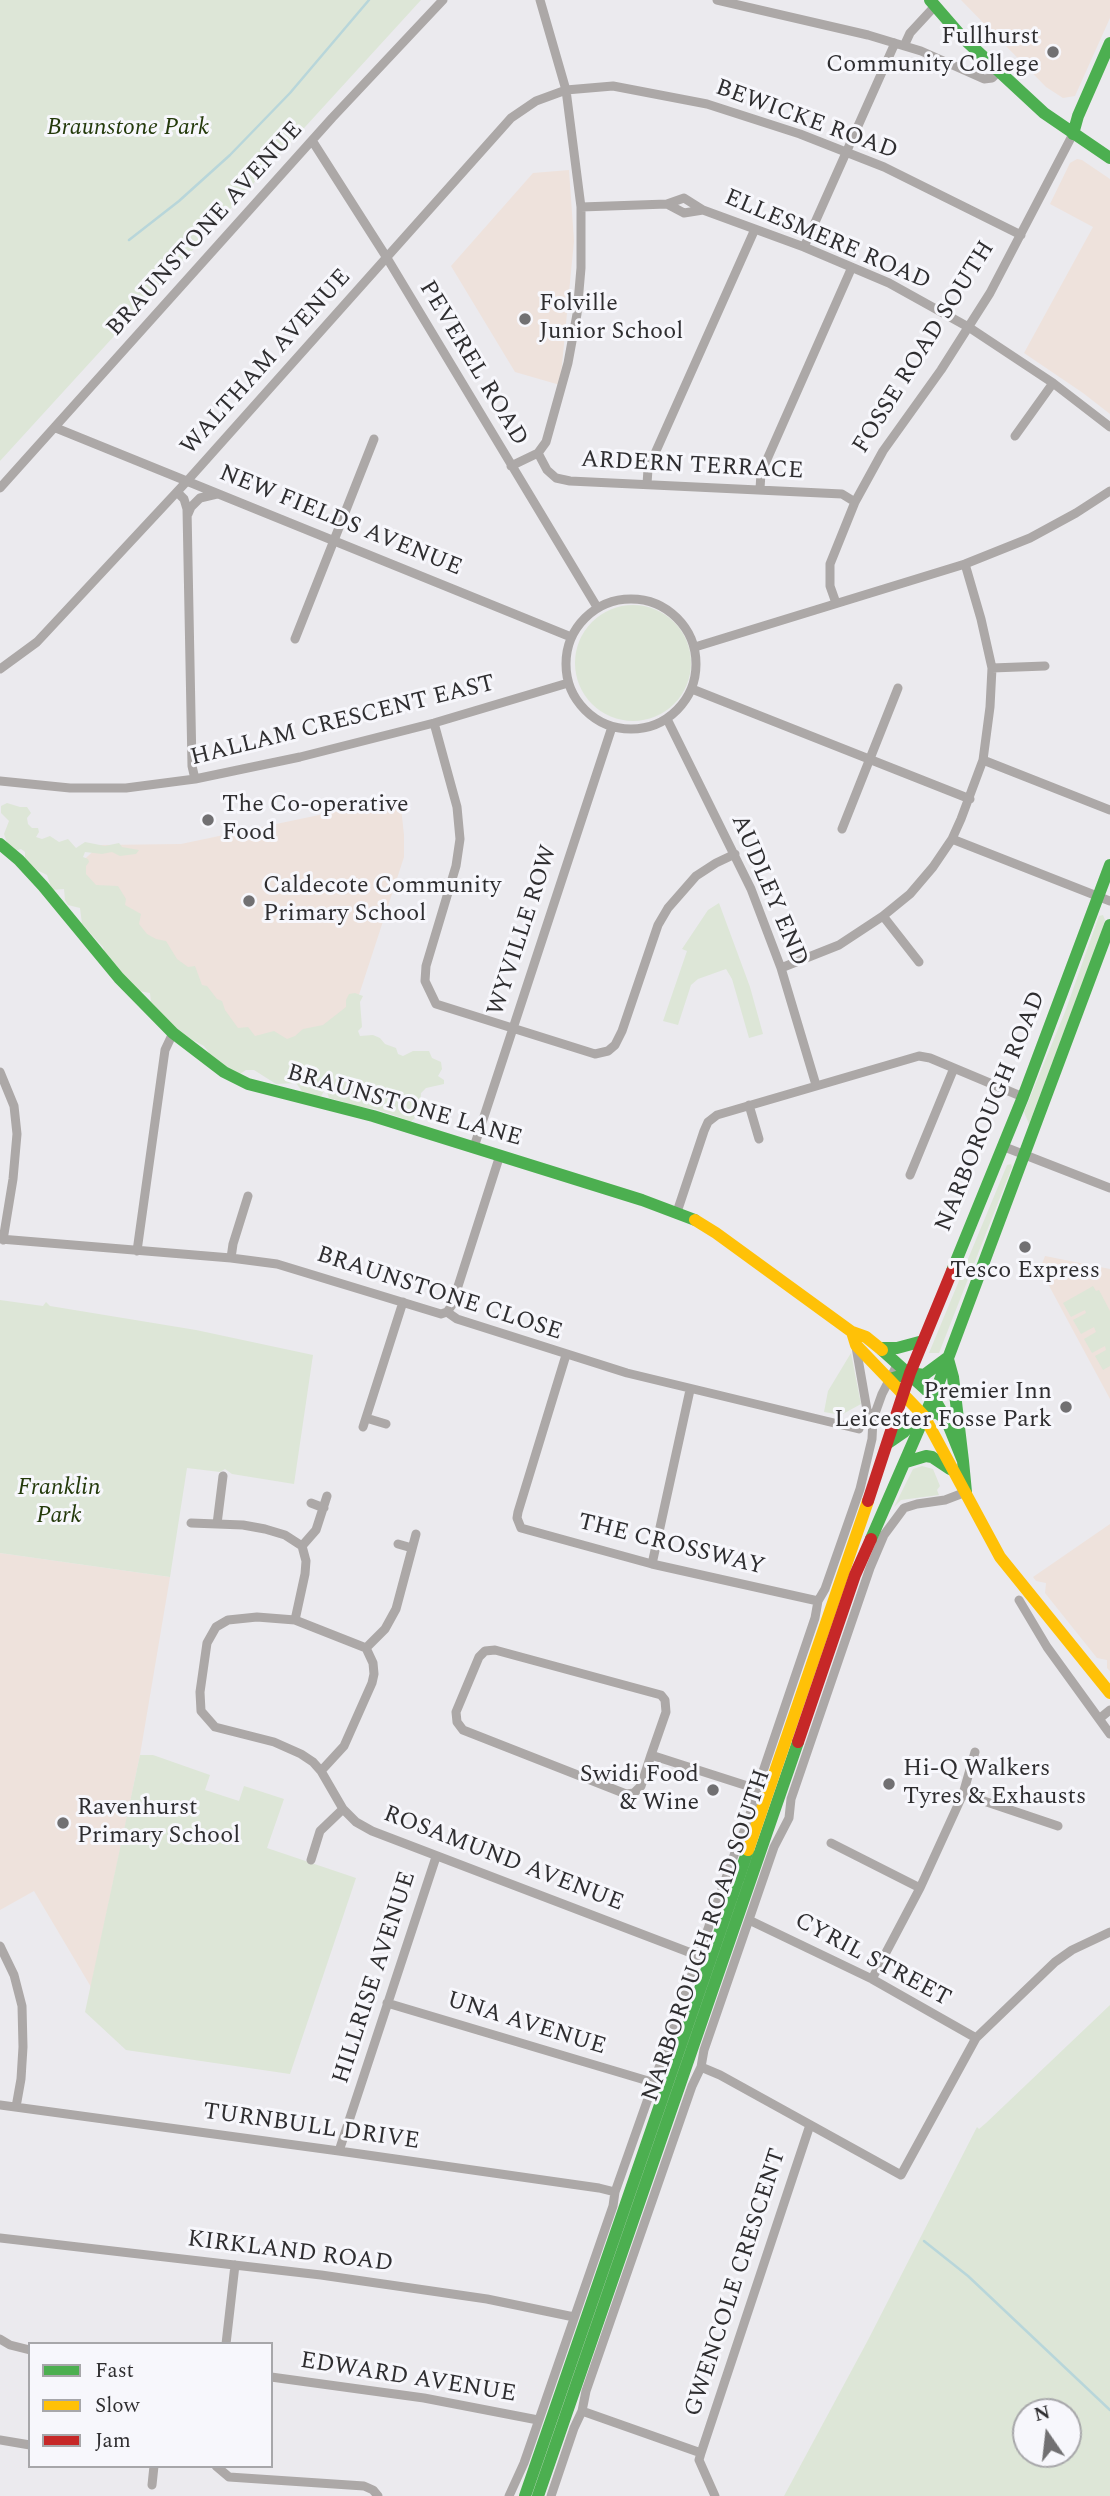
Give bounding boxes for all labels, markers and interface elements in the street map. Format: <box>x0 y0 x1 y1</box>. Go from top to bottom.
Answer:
place label: Fullhurst Community College <box>826 24 1039 80</box>
marker: Fullhurst Community College <box>1045 44 1061 60</box>
street label: BEWICKE ROAD <box>711 75 901 167</box>
park label: Braunstone Park <box>47 115 209 143</box>
street label: BRAUNSTONE AVENUE <box>102 117 310 343</box>
street label: ELLESMERE ROAD <box>720 185 934 297</box>
street label: FOSSE ROAD SOUTH <box>848 236 1002 460</box>
street label: WALTHAM AVENUE <box>176 264 358 462</box>
street label: PEVEREL ROAD <box>411 276 533 452</box>
place label: Folville Junior School <box>539 291 683 347</box>
marker: Folville Junior School <box>517 311 533 327</box>
street label: ARDERN TERRACE <box>580 447 804 487</box>
street label: NEW FIELDS AVENUE <box>214 460 466 584</box>
street label: HALLAM CRESCENT EAST <box>188 670 498 774</box>
place label: The Co-operative Food <box>222 792 409 848</box>
street label: AUDLEY END <box>723 811 813 971</box>
marker: The Co-operative Food <box>200 812 216 828</box>
street label: WYVILLE ROW <box>483 842 565 1020</box>
place label: Caldecote Community Primary School <box>263 873 501 929</box>
marker: Caldecote Community Primary School <box>241 893 257 909</box>
street label: NARBOROUGH ROAD <box>931 988 1053 1236</box>
street label: BRAUNSTONE LANE <box>283 1060 525 1154</box>
marker: Tesco Express <box>1017 1239 1033 1255</box>
street label: BRAUNSTONE CLOSE <box>313 1242 565 1348</box>
place label: Tesco Express <box>950 1258 1100 1286</box>
place label: Premier Inn Leicester Fosse Park <box>834 1379 1052 1435</box>
marker: Premier Inn Leicester Fosse Park <box>1058 1399 1074 1415</box>
park label: Franklin Park <box>17 1475 101 1531</box>
street label: THE CROSSWAY <box>575 1509 767 1583</box>
place label: Hi-Q Walkers Tyres & Exhausts <box>903 1756 1086 1812</box>
place label: Swidi Food & Wine <box>580 1762 699 1818</box>
street label: NARBOROUGH ROAD SOUTH <box>637 1766 779 2106</box>
marker: Hi-Q Walkers Tyres & Exhausts <box>881 1776 897 1792</box>
marker: Swidi Food & Wine <box>705 1782 721 1798</box>
place label: Ravenhurst Primary School <box>77 1795 240 1851</box>
street label: ROSAMUND AVENUE <box>379 1801 627 1919</box>
marker: Ravenhurst Primary School <box>55 1815 71 1831</box>
street label: HILLRISE AVENUE <box>328 1868 424 2088</box>
street label: CYRIL STREET <box>789 1908 955 2014</box>
street label: UNA AVENUE <box>443 1987 609 2063</box>
street label: TURNBULL DRIVE <box>201 2099 421 2157</box>
street label: GWENCOLE CRESCENT <box>680 2145 794 2421</box>
street label: KIRKLAND ROAD <box>185 2226 395 2280</box>
legend <box>28 2342 273 2468</box>
street label: EDWARD AVENUE <box>298 2348 518 2410</box>
text: Fast <box>95 2355 134 2387</box>
text: Slow <box>95 2390 139 2422</box>
north arrow <box>1012 2398 1082 2468</box>
text: N <box>1031 2398 1053 2430</box>
text: Jam <box>95 2425 131 2457</box>

